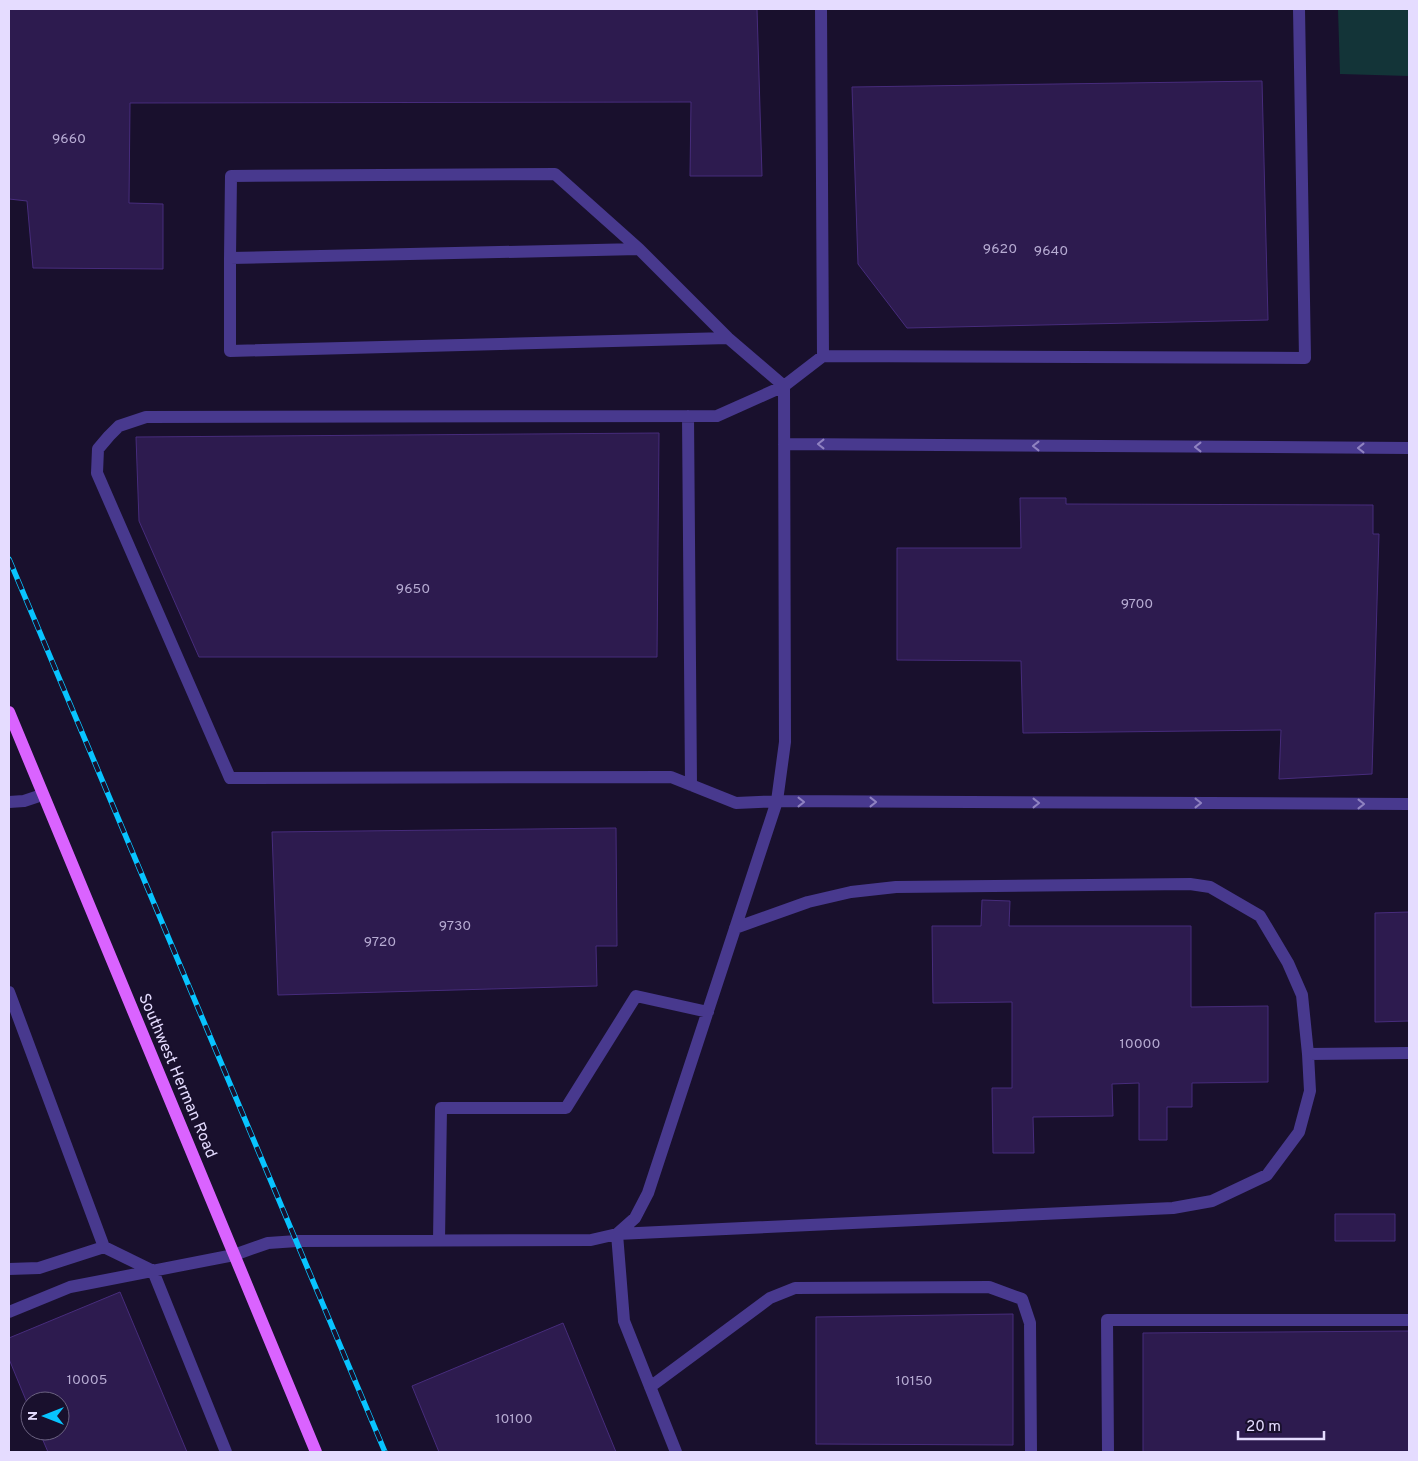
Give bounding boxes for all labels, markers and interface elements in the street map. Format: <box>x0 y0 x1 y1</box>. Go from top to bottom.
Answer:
house number: 9660 <box>52 131 86 148</box>
house number: 9620 <box>983 241 1017 258</box>
house number: 9640 <box>1034 243 1068 260</box>
one-way arrow <box>817 439 825 449</box>
one-way arrow <box>1031 441 1039 451</box>
one-way arrow <box>1194 442 1202 452</box>
one-way arrow <box>1356 443 1364 453</box>
house number: 9650 <box>396 581 430 598</box>
house number: 9700 <box>1121 596 1153 613</box>
one-way arrow <box>797 796 805 807</box>
one-way arrow <box>870 797 877 807</box>
one-way arrow <box>1032 798 1040 808</box>
one-way arrow <box>1194 798 1202 808</box>
one-way arrow <box>1357 799 1365 809</box>
house number: 9730 <box>439 918 471 935</box>
house number: 9720 <box>364 934 396 951</box>
street label: Southwest Herman Road <box>133 991 221 1161</box>
house number: 10000 <box>1120 1036 1160 1053</box>
house number: 10005 <box>67 1372 107 1389</box>
house number: 10150 <box>895 1373 933 1390</box>
north arrow <box>20 1391 70 1441</box>
scale bar <box>1238 1408 1324 1440</box>
text: N <box>25 1411 42 1421</box>
house number: 10100 <box>495 1411 533 1428</box>
text: 20 m <box>1246 1418 1281 1437</box>

